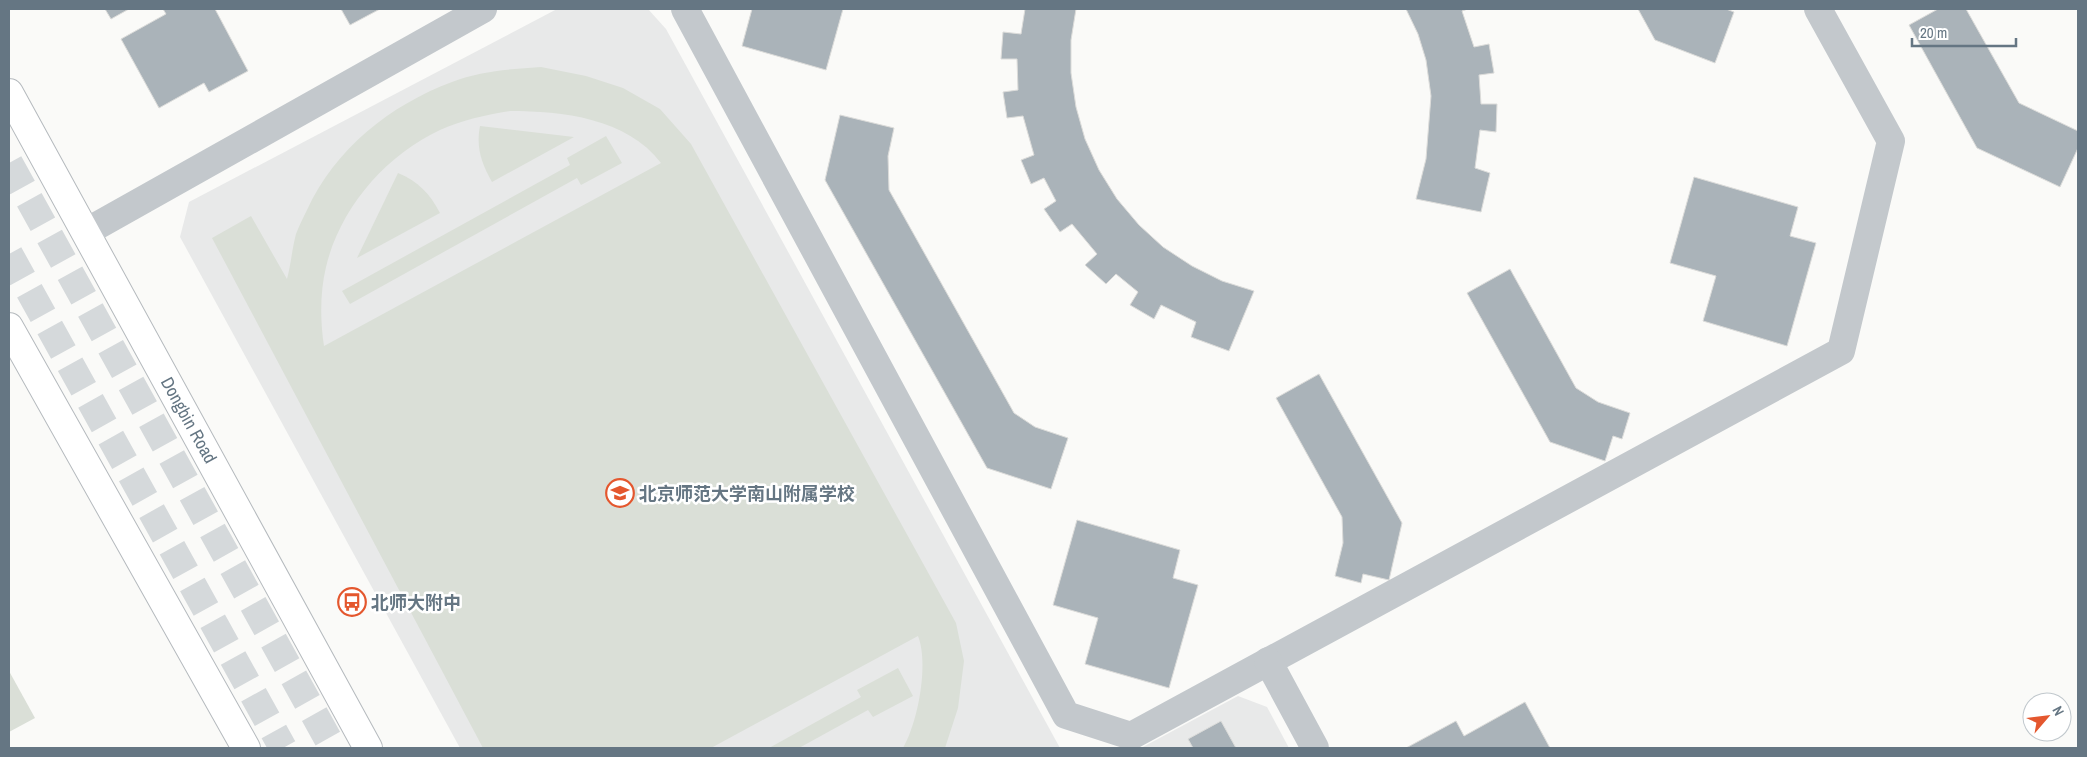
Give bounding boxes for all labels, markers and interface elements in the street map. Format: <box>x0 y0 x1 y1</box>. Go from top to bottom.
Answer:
scale bar <box>1912 15 2016 47</box>
text: 20 m <box>1920 22 1947 43</box>
street label: Dongbin Road <box>155 372 223 468</box>
school or university icon: 北京师范大学南山附属学校 <box>605 478 635 508</box>
place label: 北京师范大学南山附属学校 <box>639 481 855 506</box>
bus stop icon: 北师大附中 <box>337 587 367 617</box>
place label: 北师大附中 <box>371 590 461 615</box>
north arrow <box>2022 692 2072 742</box>
text: N <box>2049 703 2068 719</box>

